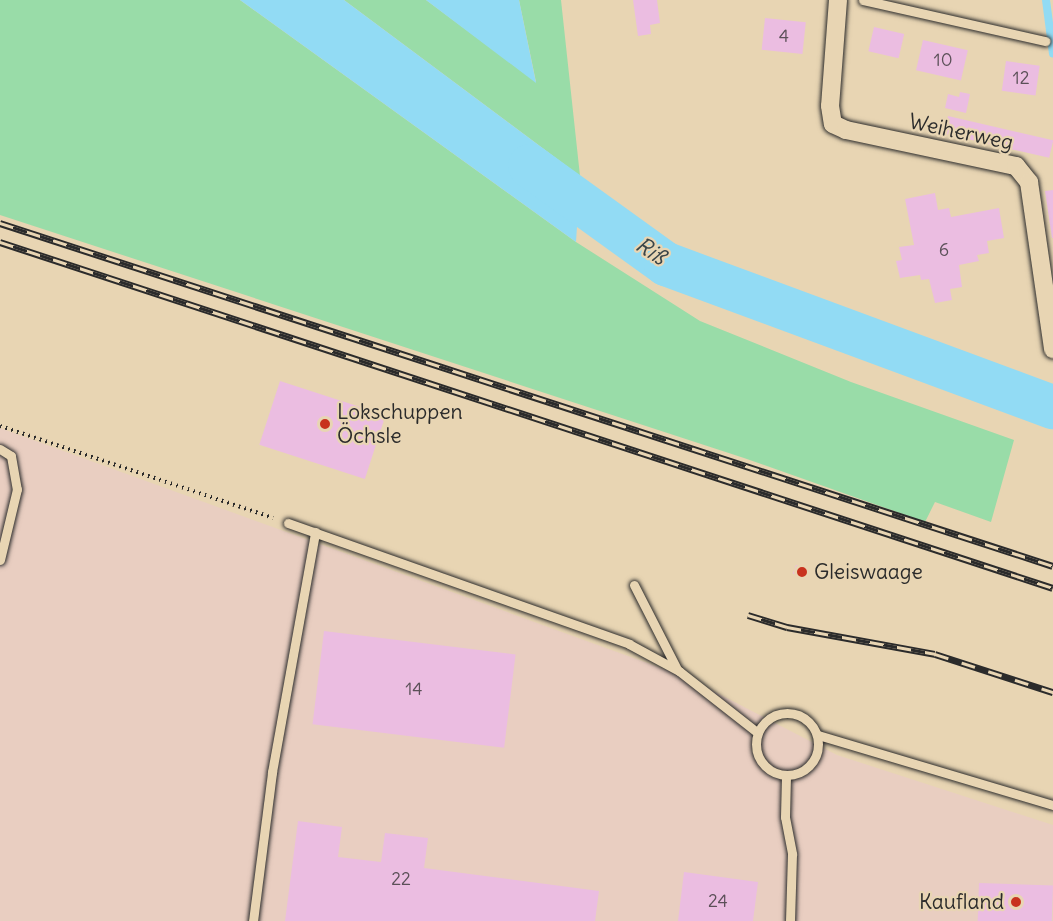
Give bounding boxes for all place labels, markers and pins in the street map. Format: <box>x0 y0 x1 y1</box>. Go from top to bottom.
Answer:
place label: Lokschuppen Öchsle <box>337 399 463 449</box>
marker: Lokschuppen Öchsle <box>318 417 332 431</box>
place label: Gleiswaage <box>814 559 923 585</box>
marker: Gleiswaage <box>795 565 809 579</box>
place label: Kaufland <box>919 889 1004 915</box>
marker: Kaufland <box>1009 895 1023 909</box>

